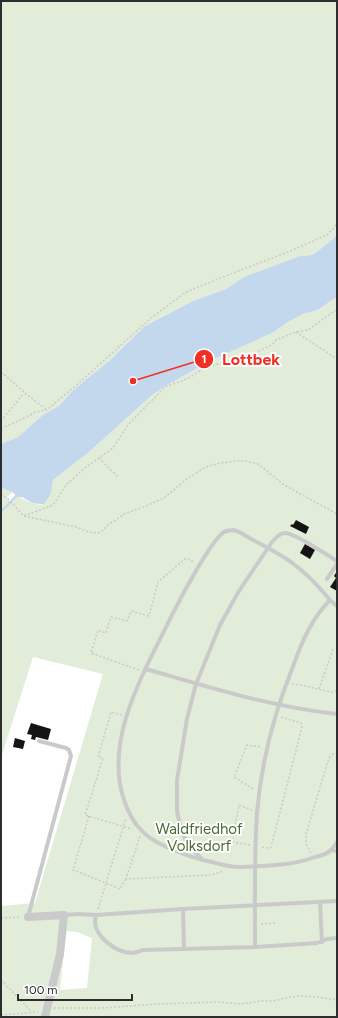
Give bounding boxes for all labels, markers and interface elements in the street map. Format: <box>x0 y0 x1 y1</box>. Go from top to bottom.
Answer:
callout: Lottbek <box>194 345 288 373</box>
text: Lottbek <box>222 350 280 369</box>
text: 1 <box>201 352 207 366</box>
park label: Waldfriedhof Volksdorf <box>155 820 243 855</box>
scale bar <box>18 976 132 1002</box>
text: 100 m <box>24 983 58 997</box>

